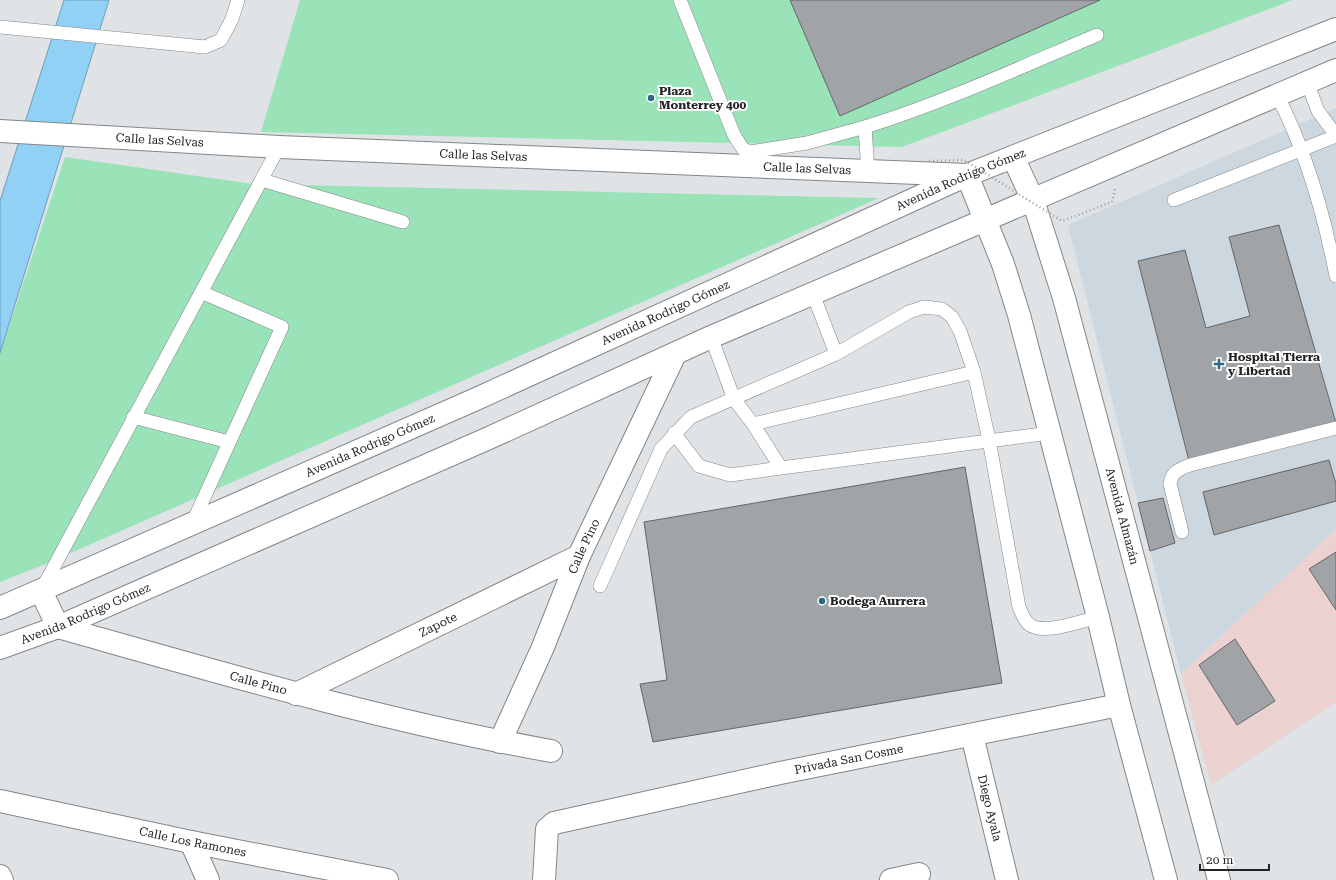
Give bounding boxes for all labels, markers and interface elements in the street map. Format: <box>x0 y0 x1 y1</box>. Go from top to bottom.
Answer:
place label: Plaza Monterrey 400 <box>659 84 746 112</box>
marker: Plaza Monterrey 400 <box>646 93 656 103</box>
street label: Calle las Selvas <box>115 131 204 150</box>
street label: Avenida Rodrigo Gómez <box>894 146 1028 213</box>
street label: Calle las Selvas <box>439 147 528 164</box>
street label: Calle las Selvas <box>763 160 852 177</box>
street label: Avenida Rodrigo Gómez <box>599 277 732 348</box>
place label: Hospital Tierra y Libertad <box>1228 350 1320 378</box>
marker: Hospital Tierra y Libertad <box>1213 358 1225 370</box>
street label: Avenida Rodrigo Gómez <box>303 411 437 480</box>
street label: Avenida Almazán <box>1102 466 1142 566</box>
street label: Calle Pino <box>566 517 603 576</box>
street label: Avenida Rodrigo Gómez <box>19 580 153 647</box>
place label: Bodega Aurrera <box>830 594 925 608</box>
marker: Bodega Aurrera <box>817 596 827 606</box>
street label: Zapote <box>417 609 460 640</box>
street label: Calle Pino <box>228 669 289 698</box>
street label: Privada San Cosme <box>793 741 905 777</box>
street label: Diego Ayala <box>975 773 1005 843</box>
street label: Calle Los Ramones <box>138 824 248 860</box>
scale bar <box>1200 846 1269 872</box>
text: 20 m <box>1206 853 1233 867</box>

